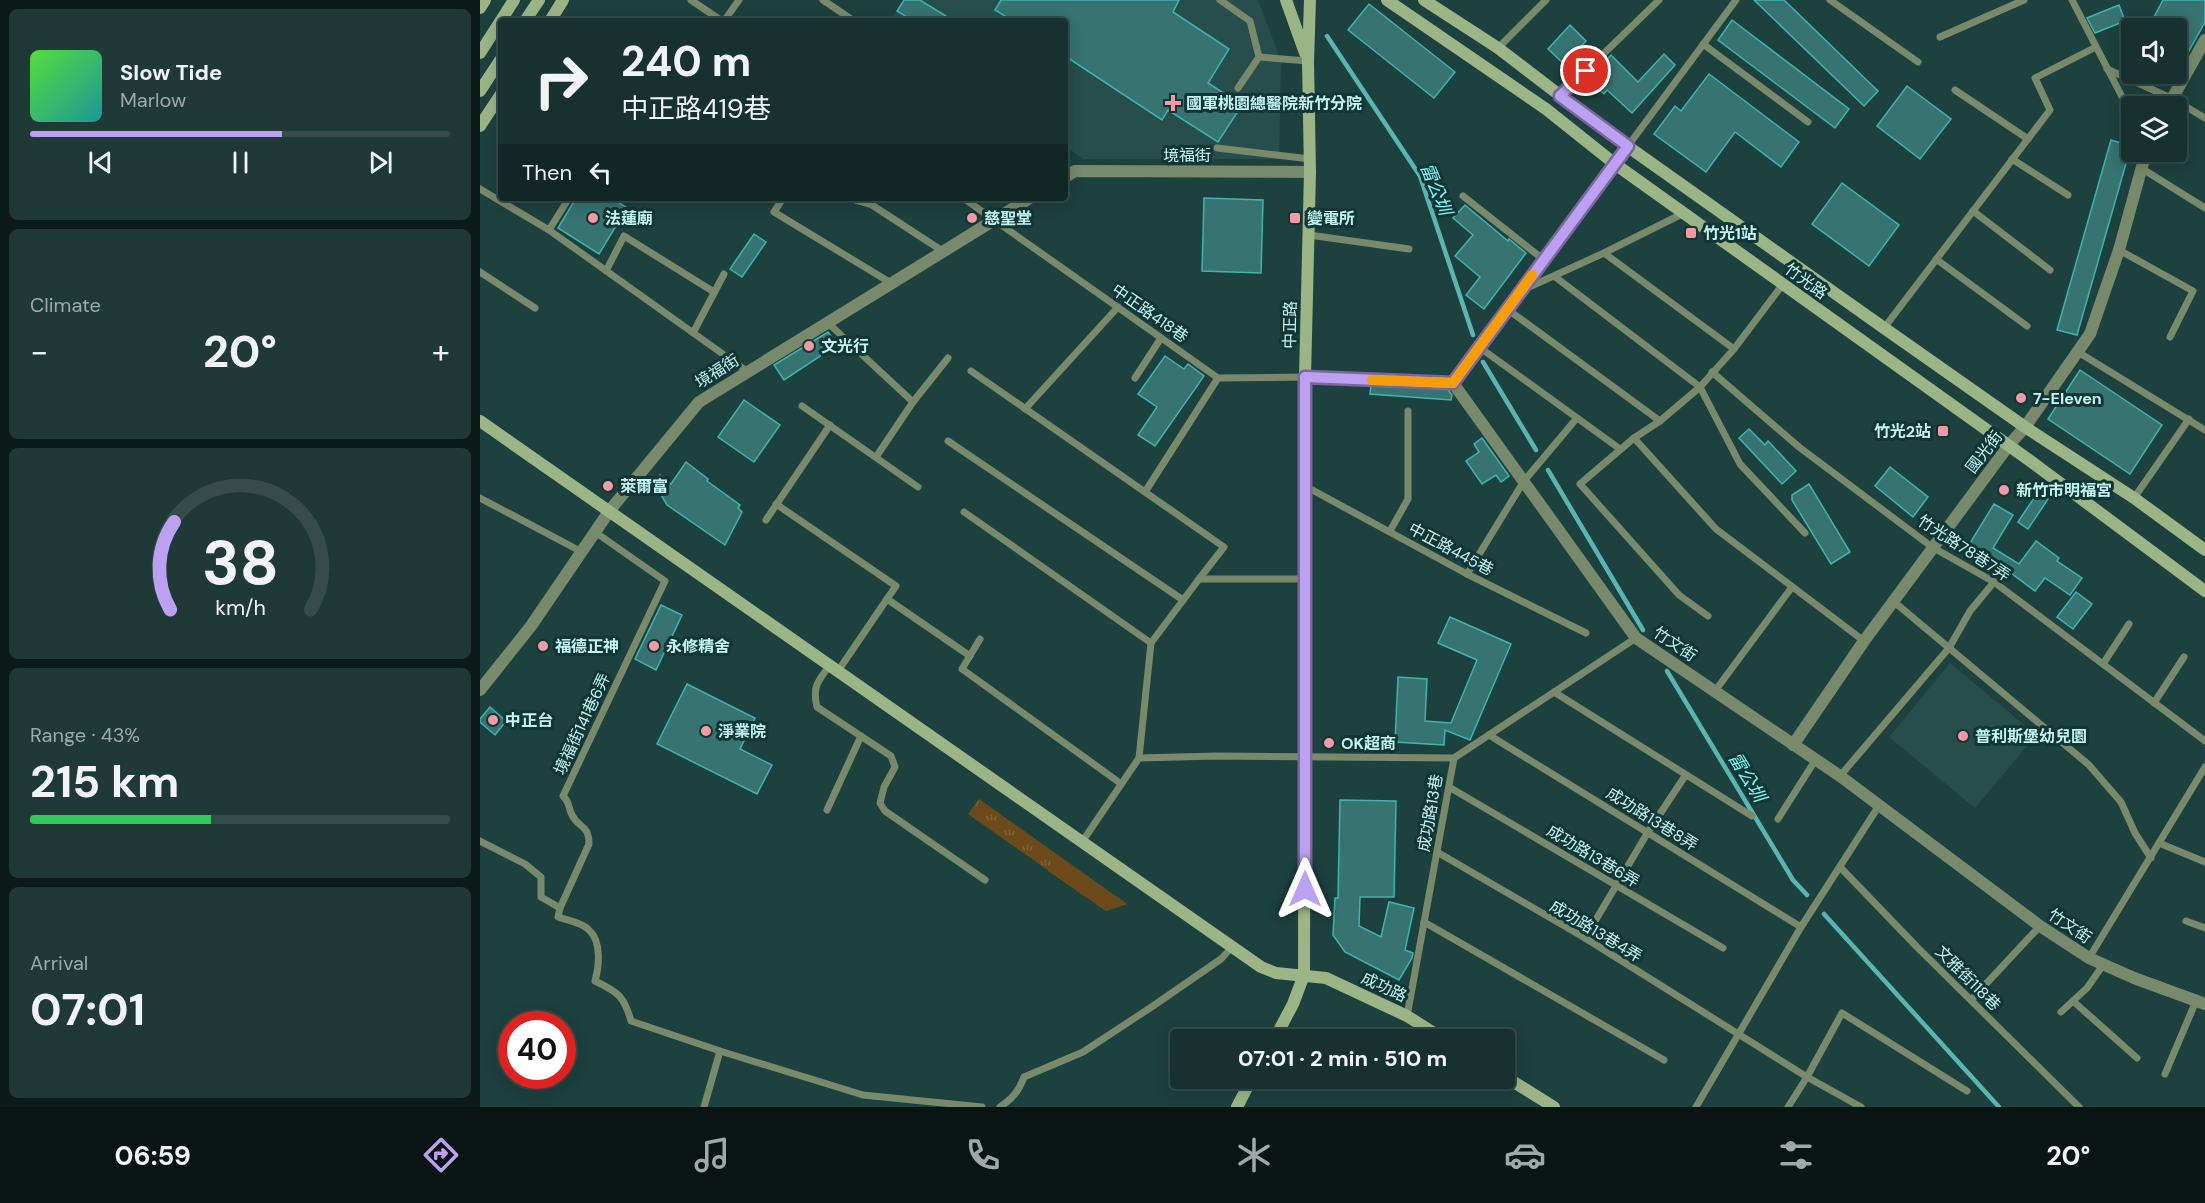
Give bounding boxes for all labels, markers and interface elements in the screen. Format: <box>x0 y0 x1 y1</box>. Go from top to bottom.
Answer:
map controls <box>2121 18 2187 162</box>
button: sound <box>2121 18 2187 84</box>
text: 240 m <box>621 34 751 89</box>
icon: right <box>522 42 600 120</box>
pin <box>1560 45 1611 96</box>
icon: arrive <box>1569 54 1602 87</box>
text: Slow Tide <box>120 58 222 87</box>
text: Marlow <box>120 87 186 113</box>
text: 中正路419巷 <box>621 91 771 126</box>
place label: 國軍桃園總醫院新竹分院 <box>1186 93 1362 114</box>
marker: 國軍桃園總醫院新竹分院 <box>1164 94 1182 112</box>
button: layers <box>2121 96 2187 162</box>
street label: 境福街 <box>1163 145 1211 166</box>
icon: previous <box>84 146 117 179</box>
icon: pause <box>224 146 257 179</box>
icon: next <box>364 146 397 179</box>
icon: left <box>584 156 617 189</box>
text: Then <box>522 158 572 187</box>
water label: 雷公圳 <box>1415 159 1458 221</box>
place label: 法蓮廟 <box>605 208 653 229</box>
place label: 慈聖堂 <box>984 208 1032 229</box>
place label: 變電所 <box>1307 208 1355 229</box>
marker: 法蓮廟 <box>586 211 600 225</box>
marker: 慈聖堂 <box>965 211 979 225</box>
marker: 變電所 <box>1288 211 1302 225</box>
place label: 竹光1站 <box>1703 223 1757 244</box>
marker: 竹光1站 <box>1684 226 1698 240</box>
street label: 竹光路 <box>1780 258 1832 304</box>
street label: 中正路418巷 <box>1108 279 1192 347</box>
text: Climate <box>30 292 101 318</box>
street label: 中正路 <box>1279 301 1301 349</box>
text: 20° <box>203 322 277 381</box>
text: − <box>30 330 48 373</box>
text: + <box>432 330 450 373</box>
place label: 文光行 <box>821 336 869 357</box>
marker: 文光行 <box>802 339 816 353</box>
street label: 境福街 <box>691 349 743 393</box>
place label: 7-Eleven <box>2033 388 2102 409</box>
marker: 7-Eleven <box>2014 391 2028 405</box>
place label: 竹光2站 <box>1874 421 1931 442</box>
marker: 竹光2站 <box>1936 424 1950 438</box>
street label: 國光街 <box>1961 427 2007 477</box>
place label: 萊爾富 <box>620 476 668 497</box>
marker: 萊爾富 <box>601 479 615 493</box>
place label: 新竹市明福宮 <box>2016 480 2112 501</box>
marker: 新竹市明福宮 <box>1997 483 2011 497</box>
street label: 竹光路78巷7弄 <box>1914 510 2014 586</box>
street label: 中正路445巷 <box>1405 518 1497 580</box>
text: 38 <box>201 523 279 604</box>
text: km/h <box>215 595 265 623</box>
street label: 竹文街 <box>1649 622 1701 666</box>
place label: 福德正神 <box>555 636 619 657</box>
place label: 永修精舍 <box>666 636 730 657</box>
marker: 福德正神 <box>536 639 550 653</box>
marker: 永修精舍 <box>647 639 661 653</box>
street label: 境福街141巷6弄 <box>549 670 615 778</box>
place label: 中正台 <box>505 710 553 731</box>
marker: 中正台 <box>486 713 500 727</box>
place label: 淨業院 <box>718 721 766 742</box>
text: Range · 43% <box>30 722 140 748</box>
marker: 淨業院 <box>699 724 713 738</box>
place label: 普利斯堡幼兒園 <box>1975 726 2087 747</box>
marker: 普利斯堡幼兒園 <box>1956 729 1970 743</box>
place label: OK超商 <box>1341 733 1396 754</box>
marker: OK超商 <box>1322 736 1336 750</box>
water label: 雷公圳 <box>1723 748 1773 809</box>
text: 215 km <box>30 752 179 811</box>
street label: 成功路13巷 <box>1413 773 1447 853</box>
street label: 成功路13巷8弄 <box>1602 782 1702 856</box>
street label: 成功路13巷6弄 <box>1543 820 1643 892</box>
position arrow <box>1273 857 1337 921</box>
street label: 成功路13巷4弄 <box>1546 895 1646 967</box>
street label: 竹文街 <box>2044 904 2096 948</box>
street label: 文雅街118巷 <box>1931 941 2005 1015</box>
text: Arrival <box>30 950 88 976</box>
street label: 成功路 <box>1358 967 1410 1007</box>
text: 07:01 <box>30 980 145 1039</box>
speed limit sign: 40 <box>498 1011 576 1089</box>
text: 07:01 · 2 min · 510 m <box>1238 1044 1447 1073</box>
icon: directions <box>420 1134 462 1176</box>
icon: music <box>691 1134 733 1176</box>
icon: phone <box>962 1134 1004 1176</box>
icon: climate <box>1233 1134 1275 1176</box>
icon: car <box>1504 1134 1546 1176</box>
icon: filters <box>1775 1134 1817 1176</box>
text: 06:59 <box>115 1138 191 1173</box>
text: 20° <box>2046 1138 2090 1173</box>

